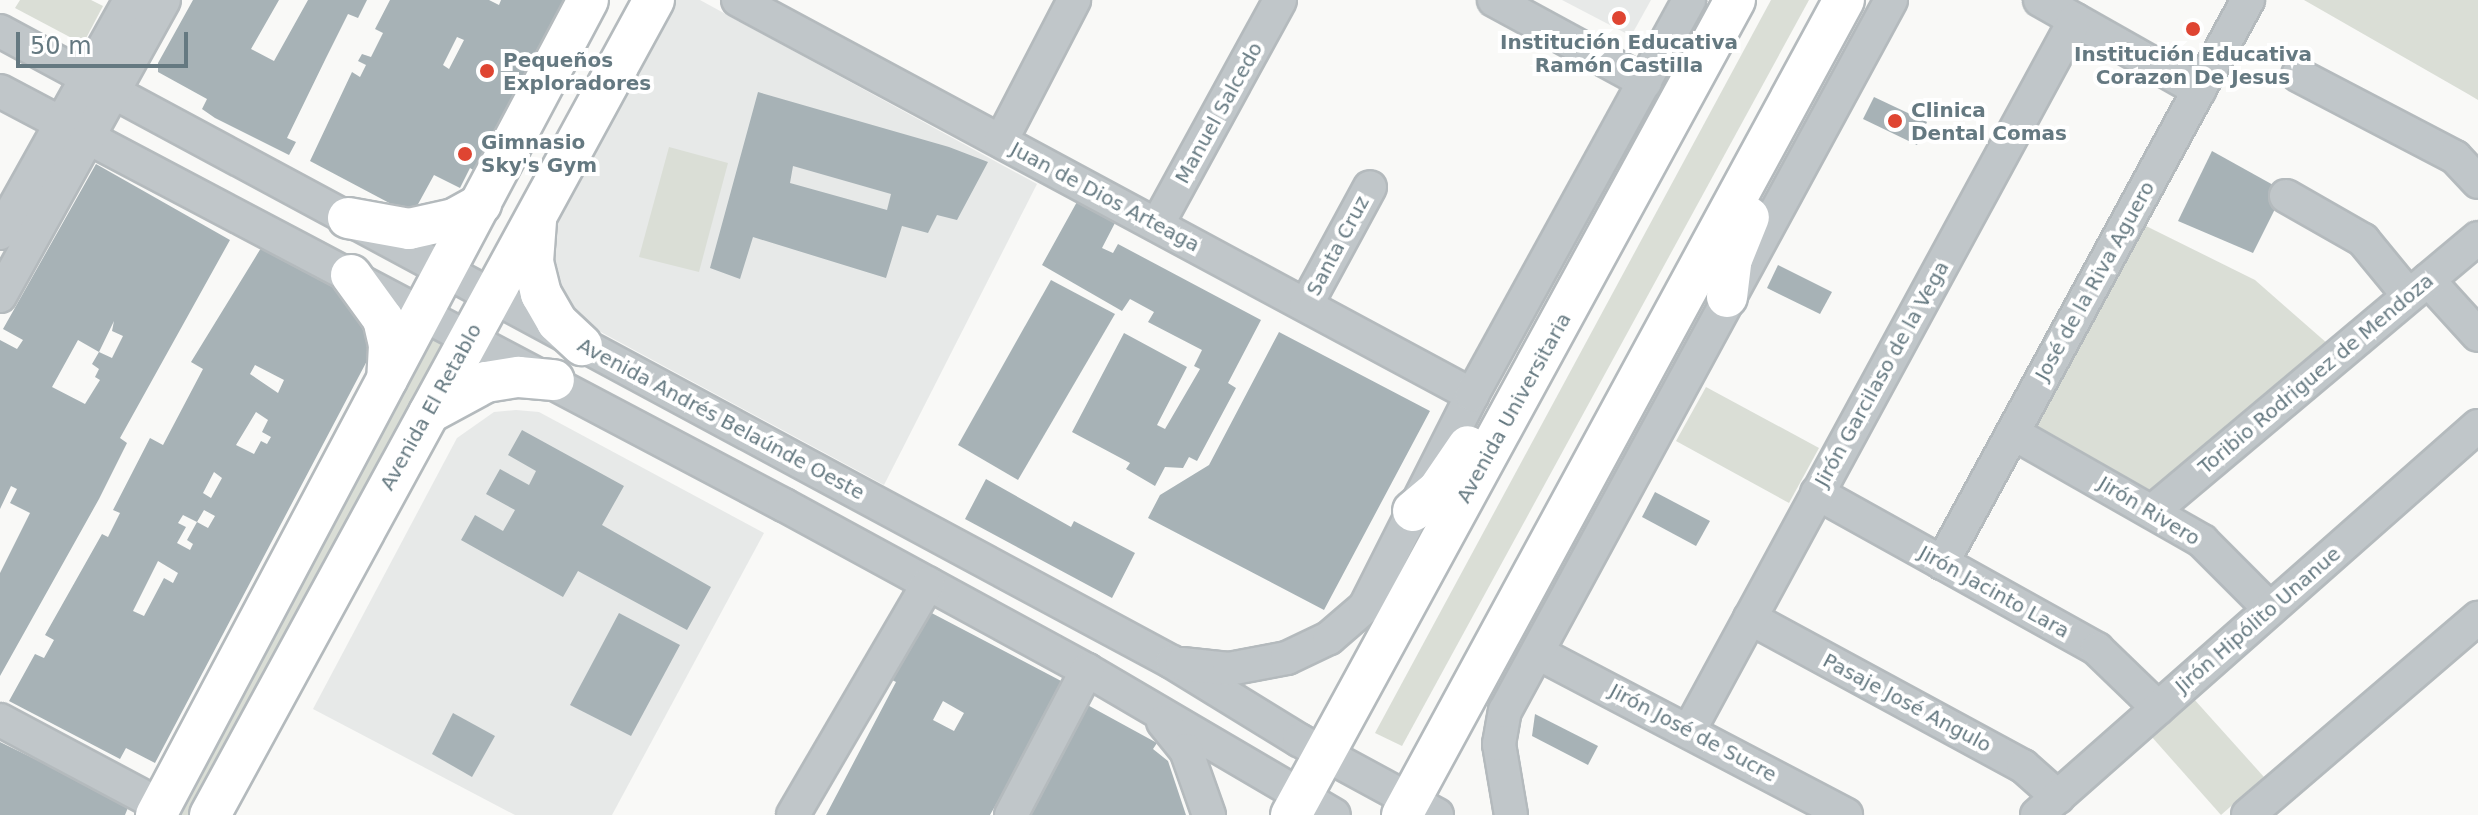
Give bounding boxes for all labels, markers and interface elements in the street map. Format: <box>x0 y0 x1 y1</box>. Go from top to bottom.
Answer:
marker: Institución Educativa Ramón Castilla <box>1610 9 1628 27</box>
scale bar <box>20 16 192 66</box>
marker: Institución Educativa Corazon De Jesus <box>2184 20 2202 38</box>
place label: Institución Educativa Ramón Castilla <box>1500 30 1738 77</box>
text: 50 m <box>30 32 92 60</box>
street label: Manuel Salcedo <box>1170 38 1268 188</box>
place label: Institución Educativa Corazon De Jesus <box>2074 42 2312 89</box>
place label: Pequeños Exploradores <box>503 48 651 95</box>
marker: Pequeños Exploradores <box>478 62 496 80</box>
place label: Clinica Dental Comas <box>1911 98 2067 145</box>
marker: Clinica Dental Comas <box>1886 112 1904 130</box>
place label: Gimnasio Sky's Gym <box>481 130 597 177</box>
street label: Juan de Dios Arteaga <box>1006 137 1204 257</box>
marker: Gimnasio Sky's Gym <box>456 145 474 163</box>
street label: José de la Riva Aguero <box>2030 177 2160 385</box>
street label: Santa Cruz <box>1302 192 1374 300</box>
street label: Jirón Garcilaso de la Vega <box>1810 257 1954 491</box>
street label: Toribio Rodriguez de Mendoza <box>2194 269 2438 479</box>
street label: Avenida Universitaria <box>1452 309 1576 507</box>
street label: Avenida El Retablo <box>375 320 487 494</box>
street label: Avenida Andrés Belaúnde Oeste <box>574 333 868 505</box>
street label: Jirón Rivero <box>2094 471 2204 551</box>
street label: Jirón Jacinto Lara <box>1915 541 2073 643</box>
street label: Jirón Hipólito Unanue <box>2171 542 2345 698</box>
street label: Pasaje José Angulo <box>1819 648 1995 758</box>
street label: Jirón José de Sucre <box>1605 679 1781 787</box>

